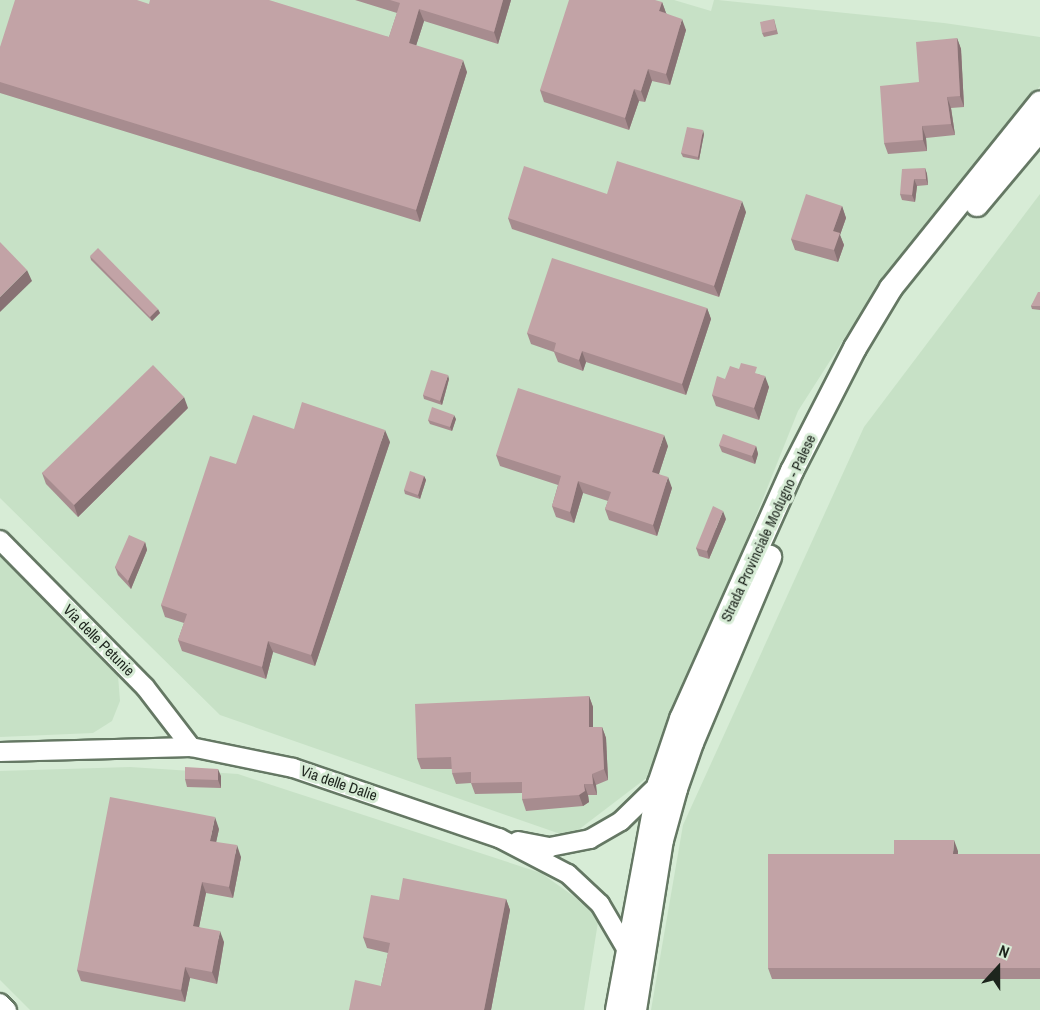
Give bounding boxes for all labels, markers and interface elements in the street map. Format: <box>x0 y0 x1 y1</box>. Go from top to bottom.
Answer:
street label: Strada Provinciale Modugno - Palese <box>717 432 819 624</box>
street label: Via delle Petunie <box>60 601 138 679</box>
street label: Via delle Dalie <box>298 762 380 804</box>
north arrow <box>968 938 1028 998</box>
text: N <box>996 939 1013 963</box>

